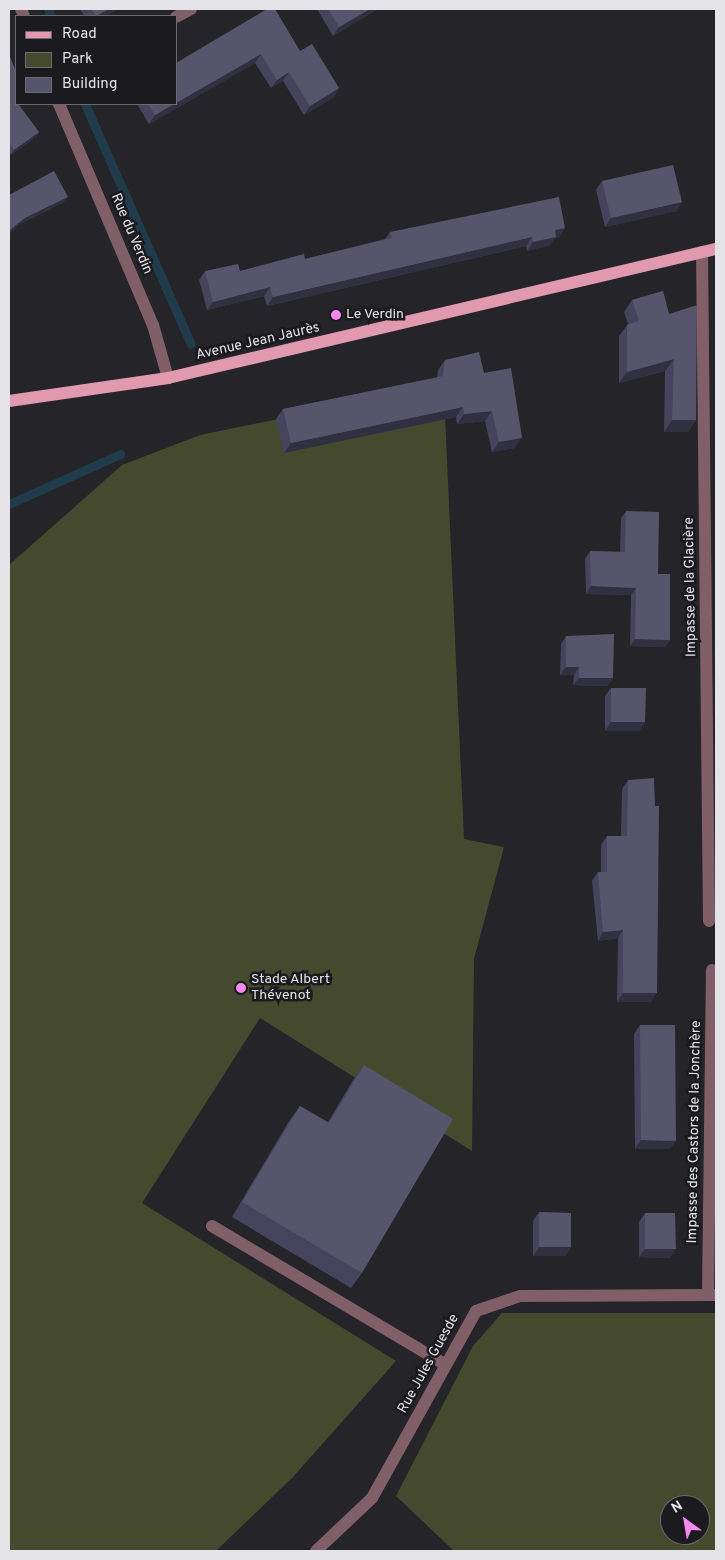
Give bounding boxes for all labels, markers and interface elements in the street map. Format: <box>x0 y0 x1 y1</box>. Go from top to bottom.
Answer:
legend <box>15 15 178 105</box>
text: Road <box>62 25 97 44</box>
text: Park <box>62 50 93 69</box>
text: Building <box>62 75 117 94</box>
street label: Rue du Verdin <box>106 191 156 277</box>
place label: Le Verdin <box>346 307 405 323</box>
marker: Le Verdin <box>330 309 342 321</box>
street label: Avenue Jean Jaurès <box>195 320 321 364</box>
street label: Impasse de la Glacière <box>681 517 701 657</box>
place label: Stade Albert Thévenot <box>251 972 331 1004</box>
marker: Stade Albert Thévenot <box>235 982 247 994</box>
street label: Impasse des Castors de la Jonchère <box>685 1020 705 1244</box>
street label: Rue Jules Guesde <box>395 1311 463 1417</box>
north arrow <box>660 1495 710 1545</box>
text: N <box>669 1498 686 1518</box>

